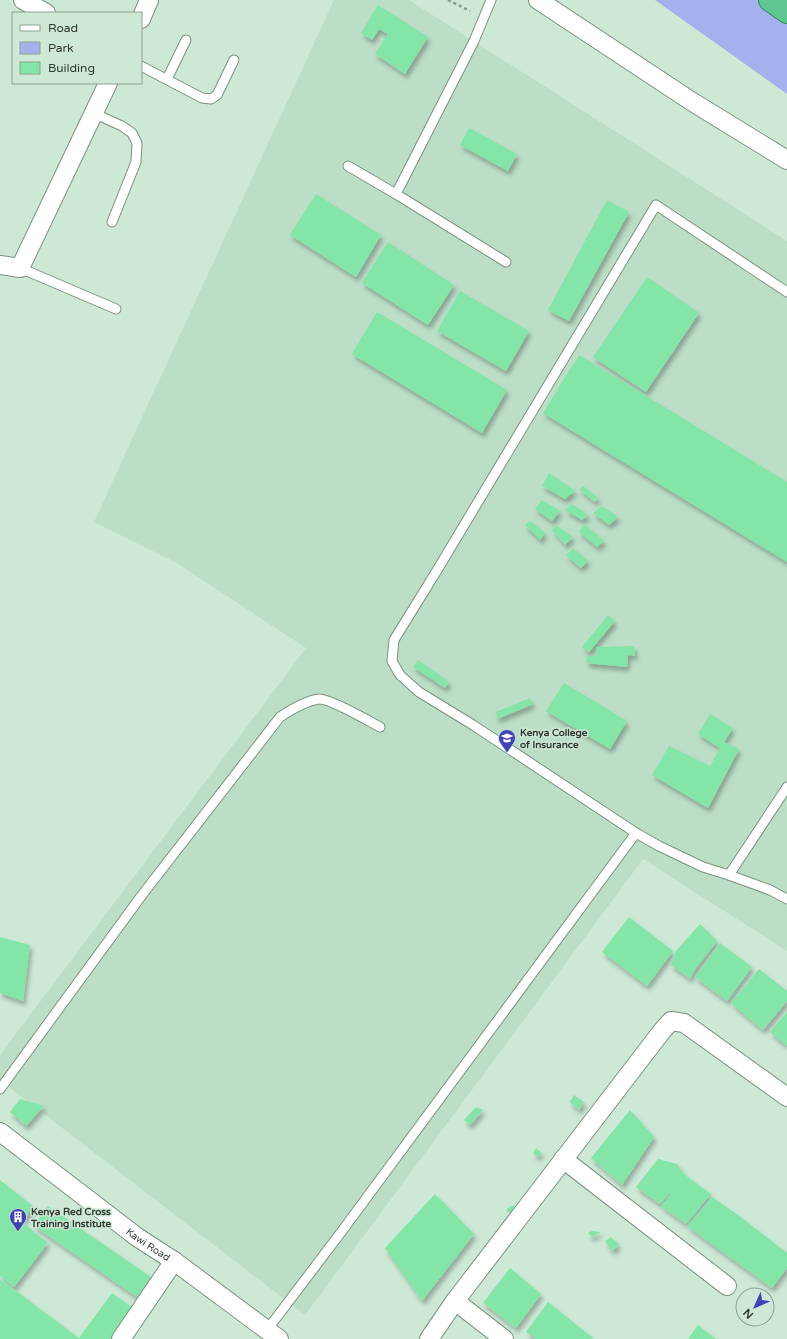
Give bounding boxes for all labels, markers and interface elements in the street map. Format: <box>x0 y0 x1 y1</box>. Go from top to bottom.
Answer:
legend <box>12 12 142 84</box>
text: Road <box>48 21 78 35</box>
text: Park <box>48 41 74 55</box>
text: Building <box>48 61 95 75</box>
place label: Kenya College of Insurance <box>520 727 588 751</box>
school or university icon: Kenya College of Insurance <box>497 728 517 753</box>
place label: Kenya Red Cross Training Institute <box>30 1206 112 1230</box>
building icon: Kenya Red Cross Training Institute <box>8 1207 28 1232</box>
street label: Kawi Road <box>123 1226 172 1264</box>
north arrow <box>735 1287 775 1327</box>
text: N <box>741 1306 756 1321</box>

